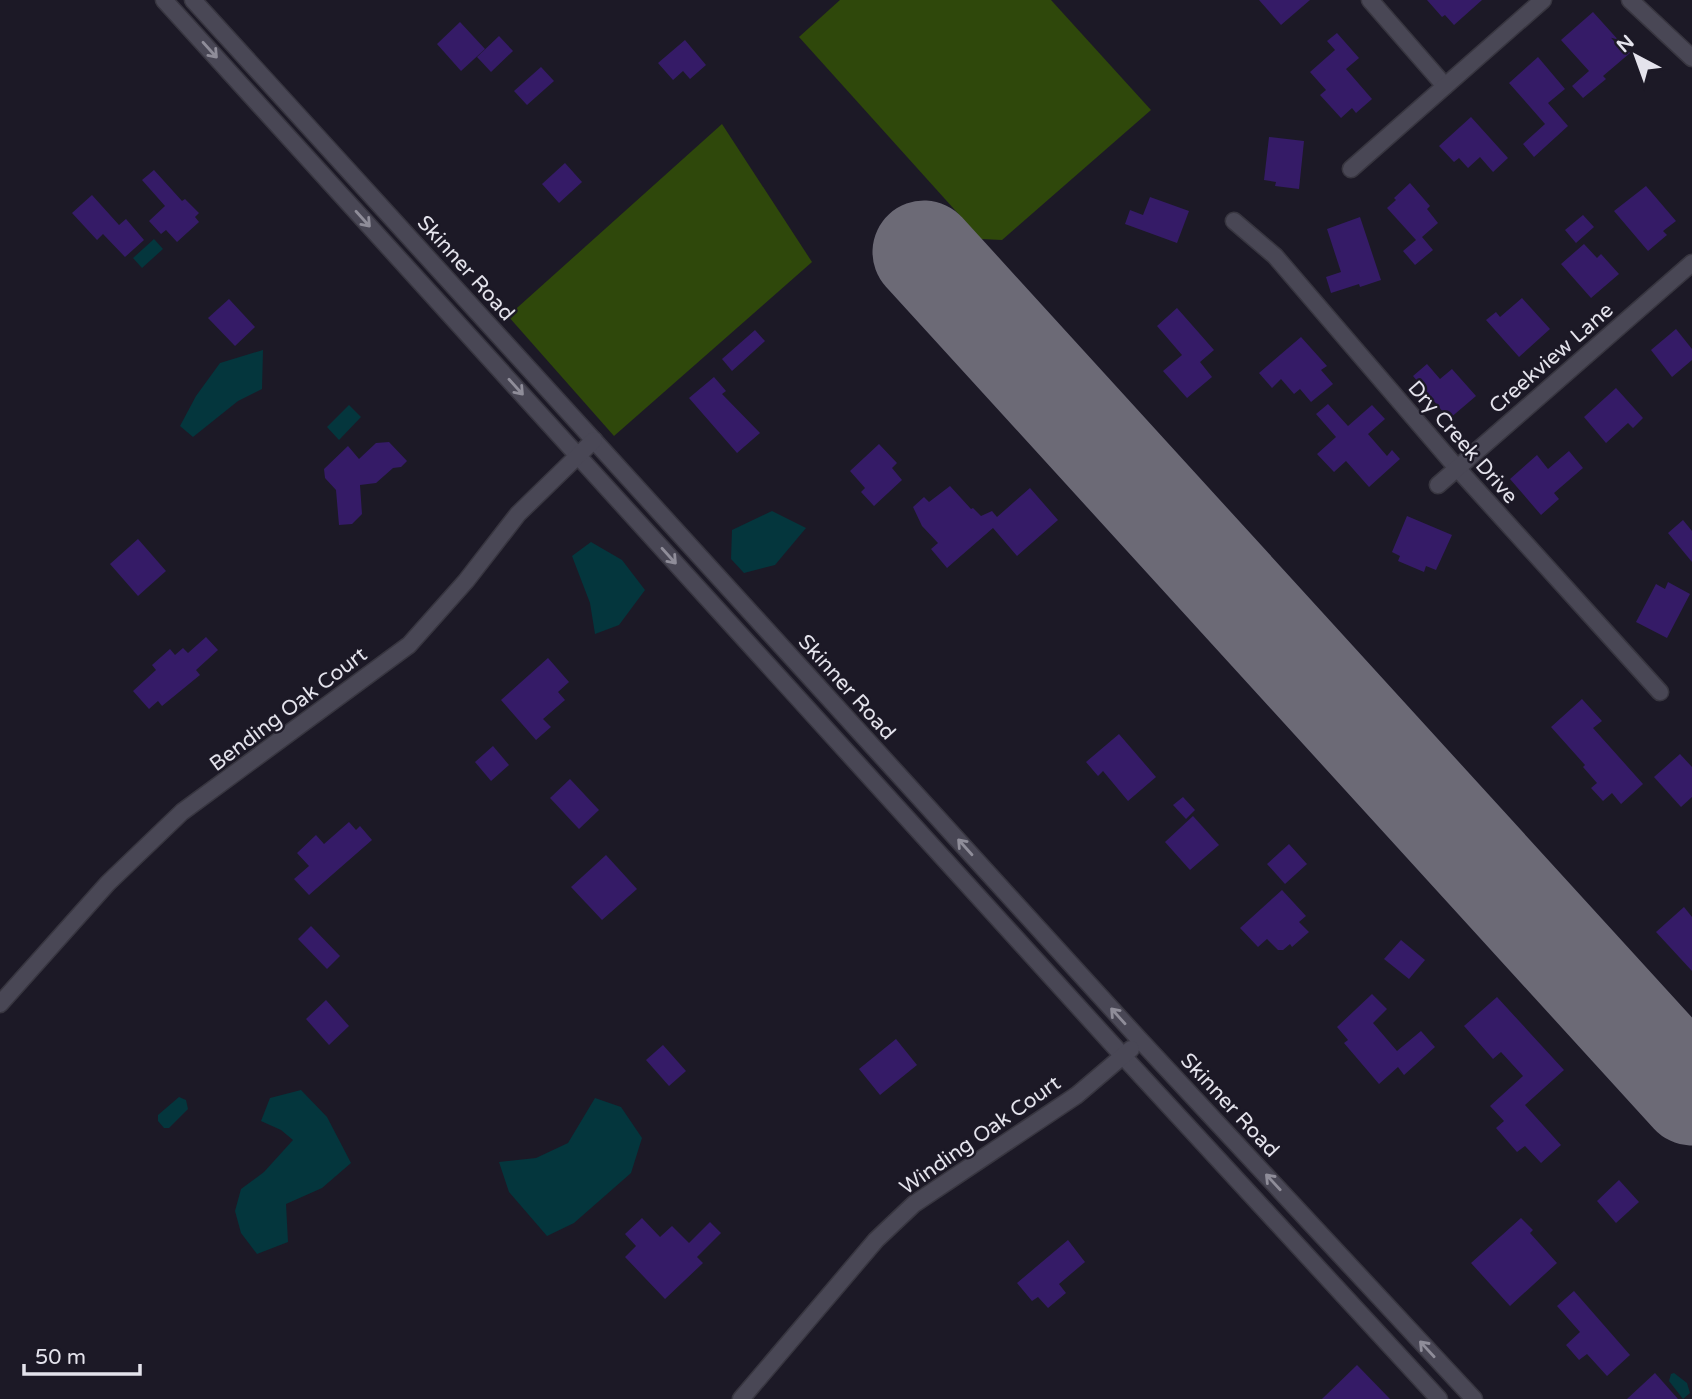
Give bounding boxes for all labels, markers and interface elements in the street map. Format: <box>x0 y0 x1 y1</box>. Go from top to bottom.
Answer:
north arrow <box>1601 21 1671 91</box>
text: N <box>1613 31 1638 57</box>
one-way arrow <box>202 41 218 59</box>
one-way arrow <box>355 210 371 228</box>
street label: Skinner Road <box>412 210 519 326</box>
street label: Creekview Lane <box>1484 298 1619 419</box>
street label: Dry Creek Drive <box>1402 376 1523 509</box>
one-way arrow <box>508 378 524 396</box>
one-way arrow <box>661 547 677 565</box>
street label: Skinner Road <box>793 629 900 745</box>
street label: Bending Oak Court <box>205 642 372 777</box>
one-way arrow <box>957 838 973 856</box>
one-way arrow <box>1110 1007 1126 1025</box>
street label: Skinner Road <box>1175 1048 1284 1163</box>
street label: Winding Oak Court <box>895 1071 1065 1200</box>
one-way arrow <box>1264 1174 1281 1191</box>
scale bar <box>24 1332 140 1376</box>
one-way arrow <box>1419 1341 1436 1358</box>
text: 50 m <box>35 1345 86 1370</box>

